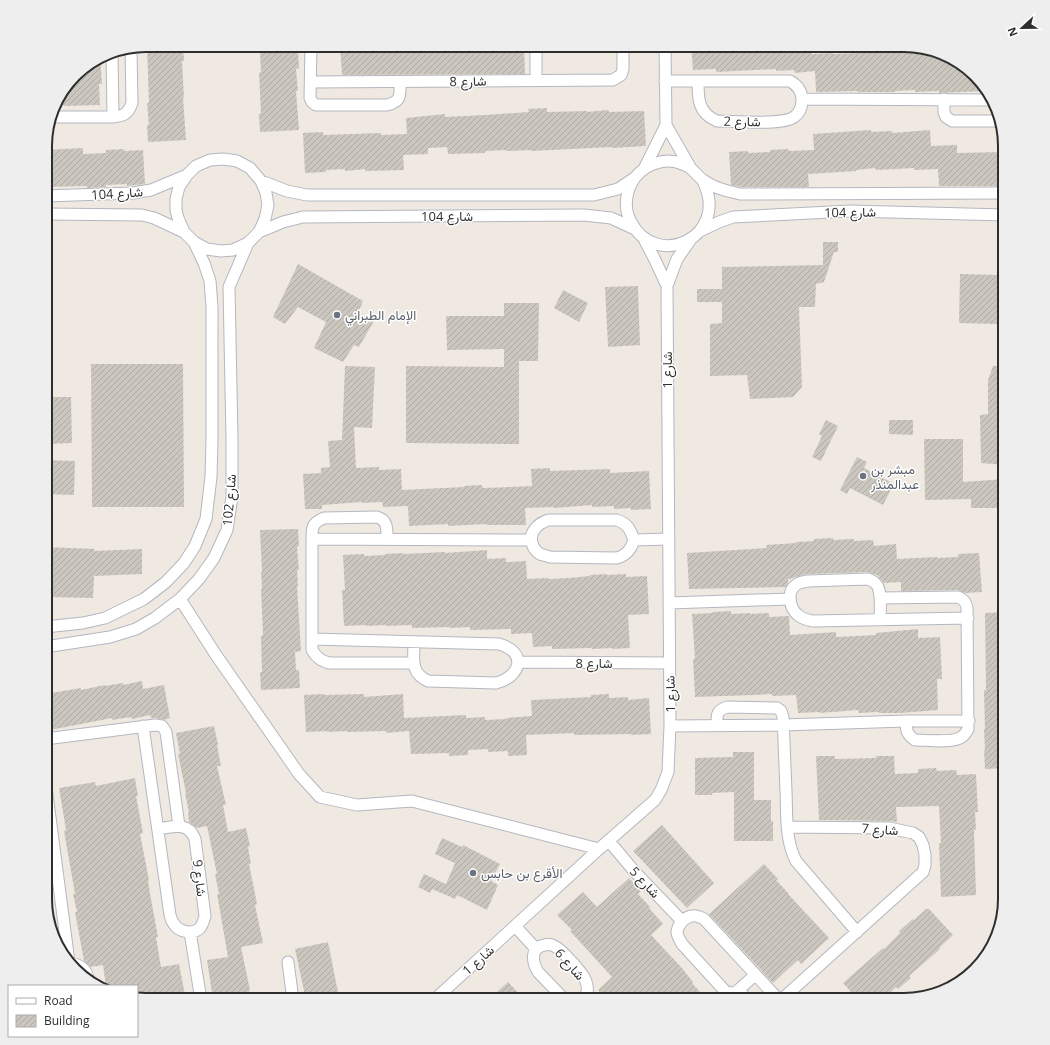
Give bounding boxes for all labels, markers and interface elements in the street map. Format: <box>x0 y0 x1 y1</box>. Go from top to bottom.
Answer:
north arrow <box>1002 8 1042 48</box>
text: N <box>1004 25 1021 39</box>
street label: شارع 8 <box>449 72 487 91</box>
street label: شارع 2 <box>723 112 761 131</box>
street label: شارع 104 <box>91 182 144 205</box>
street label: شارع 104 <box>824 203 876 222</box>
street label: شارع 104 <box>421 207 473 226</box>
place label: الإمام الطبراني <box>345 306 416 326</box>
marker: الإمام الطبراني <box>332 310 342 320</box>
street label: شارع 1 <box>658 352 677 388</box>
place label: مبشر بن عبدالمنذر <box>870 460 919 493</box>
marker: مبشر بن عبدالمنذر <box>858 471 868 481</box>
street label: شارع 102 <box>218 473 241 527</box>
street label: شارع 8 <box>576 654 612 673</box>
street label: شارع 1 <box>661 675 680 713</box>
street label: شارع 7 <box>861 819 899 840</box>
street label: شارع 9 <box>188 859 211 898</box>
street label: شارع 5 <box>625 862 664 902</box>
place label: الأقرع بن حابس <box>481 864 562 883</box>
marker: الأقرع بن حابس <box>468 868 478 878</box>
street label: شارع 1 <box>458 941 498 980</box>
street label: شارع 6 <box>550 944 589 984</box>
legend <box>8 985 138 1037</box>
text: Road <box>44 992 73 1009</box>
text: Building <box>44 1012 90 1029</box>

